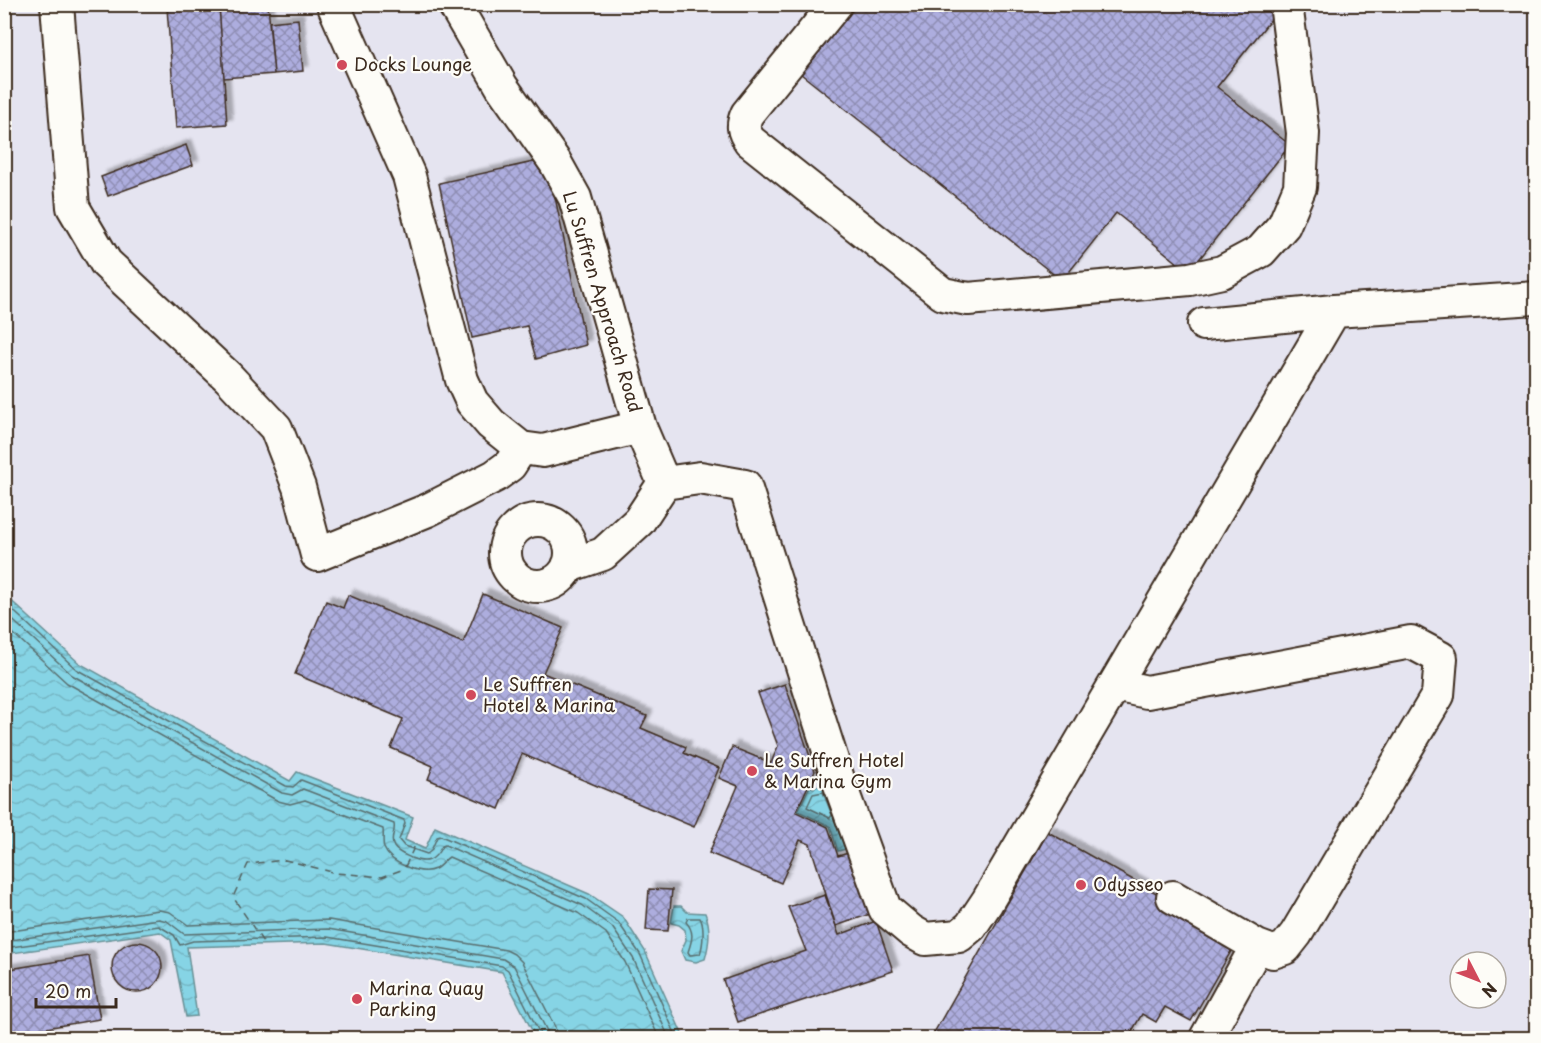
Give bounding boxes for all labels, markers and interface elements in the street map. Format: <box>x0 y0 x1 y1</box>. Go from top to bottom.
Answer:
place label: Docks Lounge <box>354 50 472 77</box>
marker: Docks Lounge <box>335 58 349 72</box>
street label: Lu Suffren Approach Road <box>557 187 650 416</box>
place label: Le Suffren Hotel & Marina <box>483 670 616 718</box>
marker: Le Suffren Hotel & Marina <box>464 688 478 702</box>
place label: Le Suffren Hotel & Marina Gym <box>764 746 904 794</box>
marker: Le Suffren Hotel & Marina Gym <box>745 764 759 778</box>
place label: Odysseo <box>1093 870 1164 897</box>
marker: Odysseo <box>1074 878 1088 892</box>
north arrow <box>1448 950 1508 1010</box>
scale bar <box>36 971 116 1009</box>
place label: Marina Quay Parking <box>369 974 484 1022</box>
text: 20 m <box>45 977 91 1004</box>
text: N <box>1477 978 1503 1003</box>
marker: Marina Quay Parking <box>350 992 364 1006</box>

